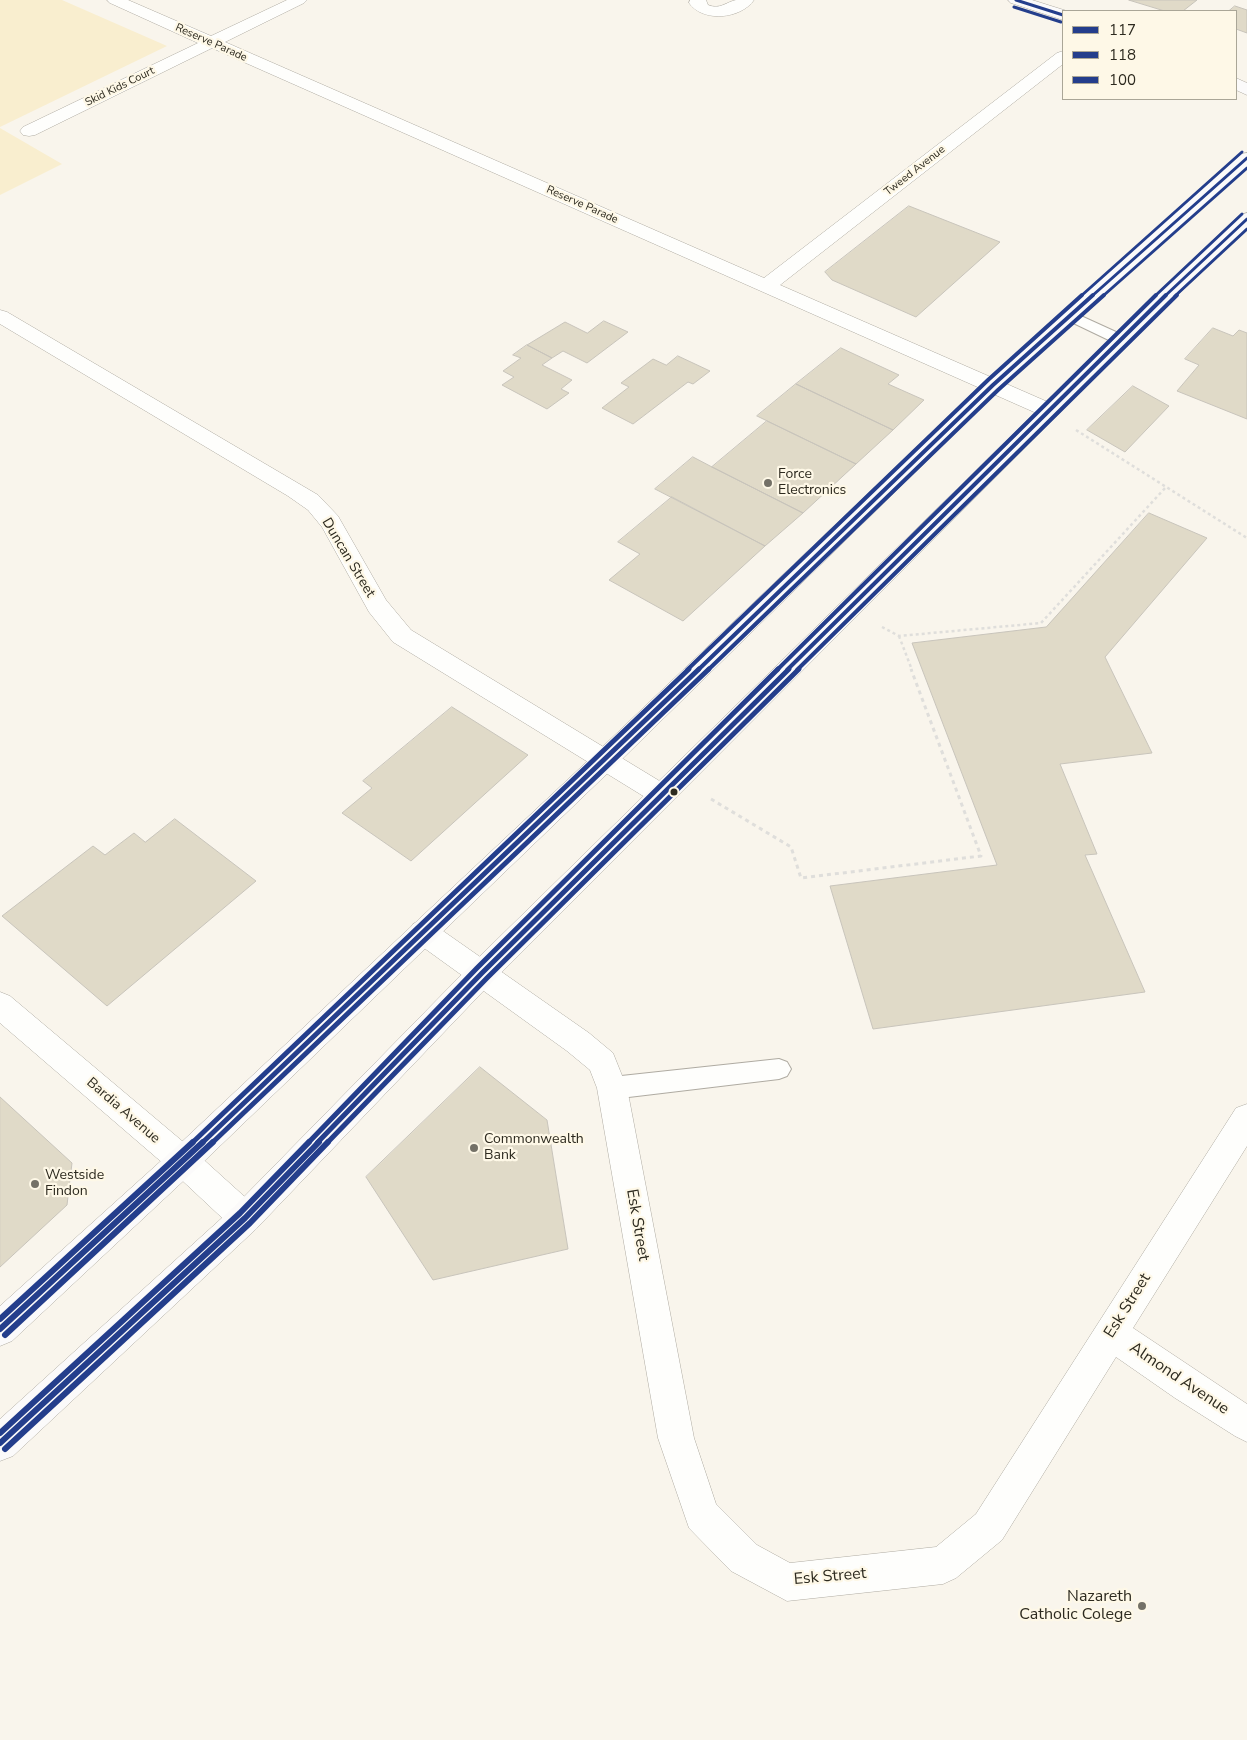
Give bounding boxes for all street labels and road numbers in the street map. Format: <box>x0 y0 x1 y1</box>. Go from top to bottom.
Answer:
street label: Reserve Parade <box>173 21 249 65</box>
street label: Skid Kids Court <box>83 65 157 109</box>
street label: Tweed Avenue <box>882 143 948 199</box>
street label: Reserve Parade <box>544 183 620 227</box>
street label: Duncan Street <box>318 515 378 601</box>
street label: Bardia Avenue <box>83 1075 163 1147</box>
street label: Esk Street <box>621 1188 653 1262</box>
street label: Esk Street <box>1101 1270 1155 1342</box>
street label: Almond Avenue <box>1126 1339 1232 1419</box>
street label: Esk Street <box>793 1564 867 1590</box>

